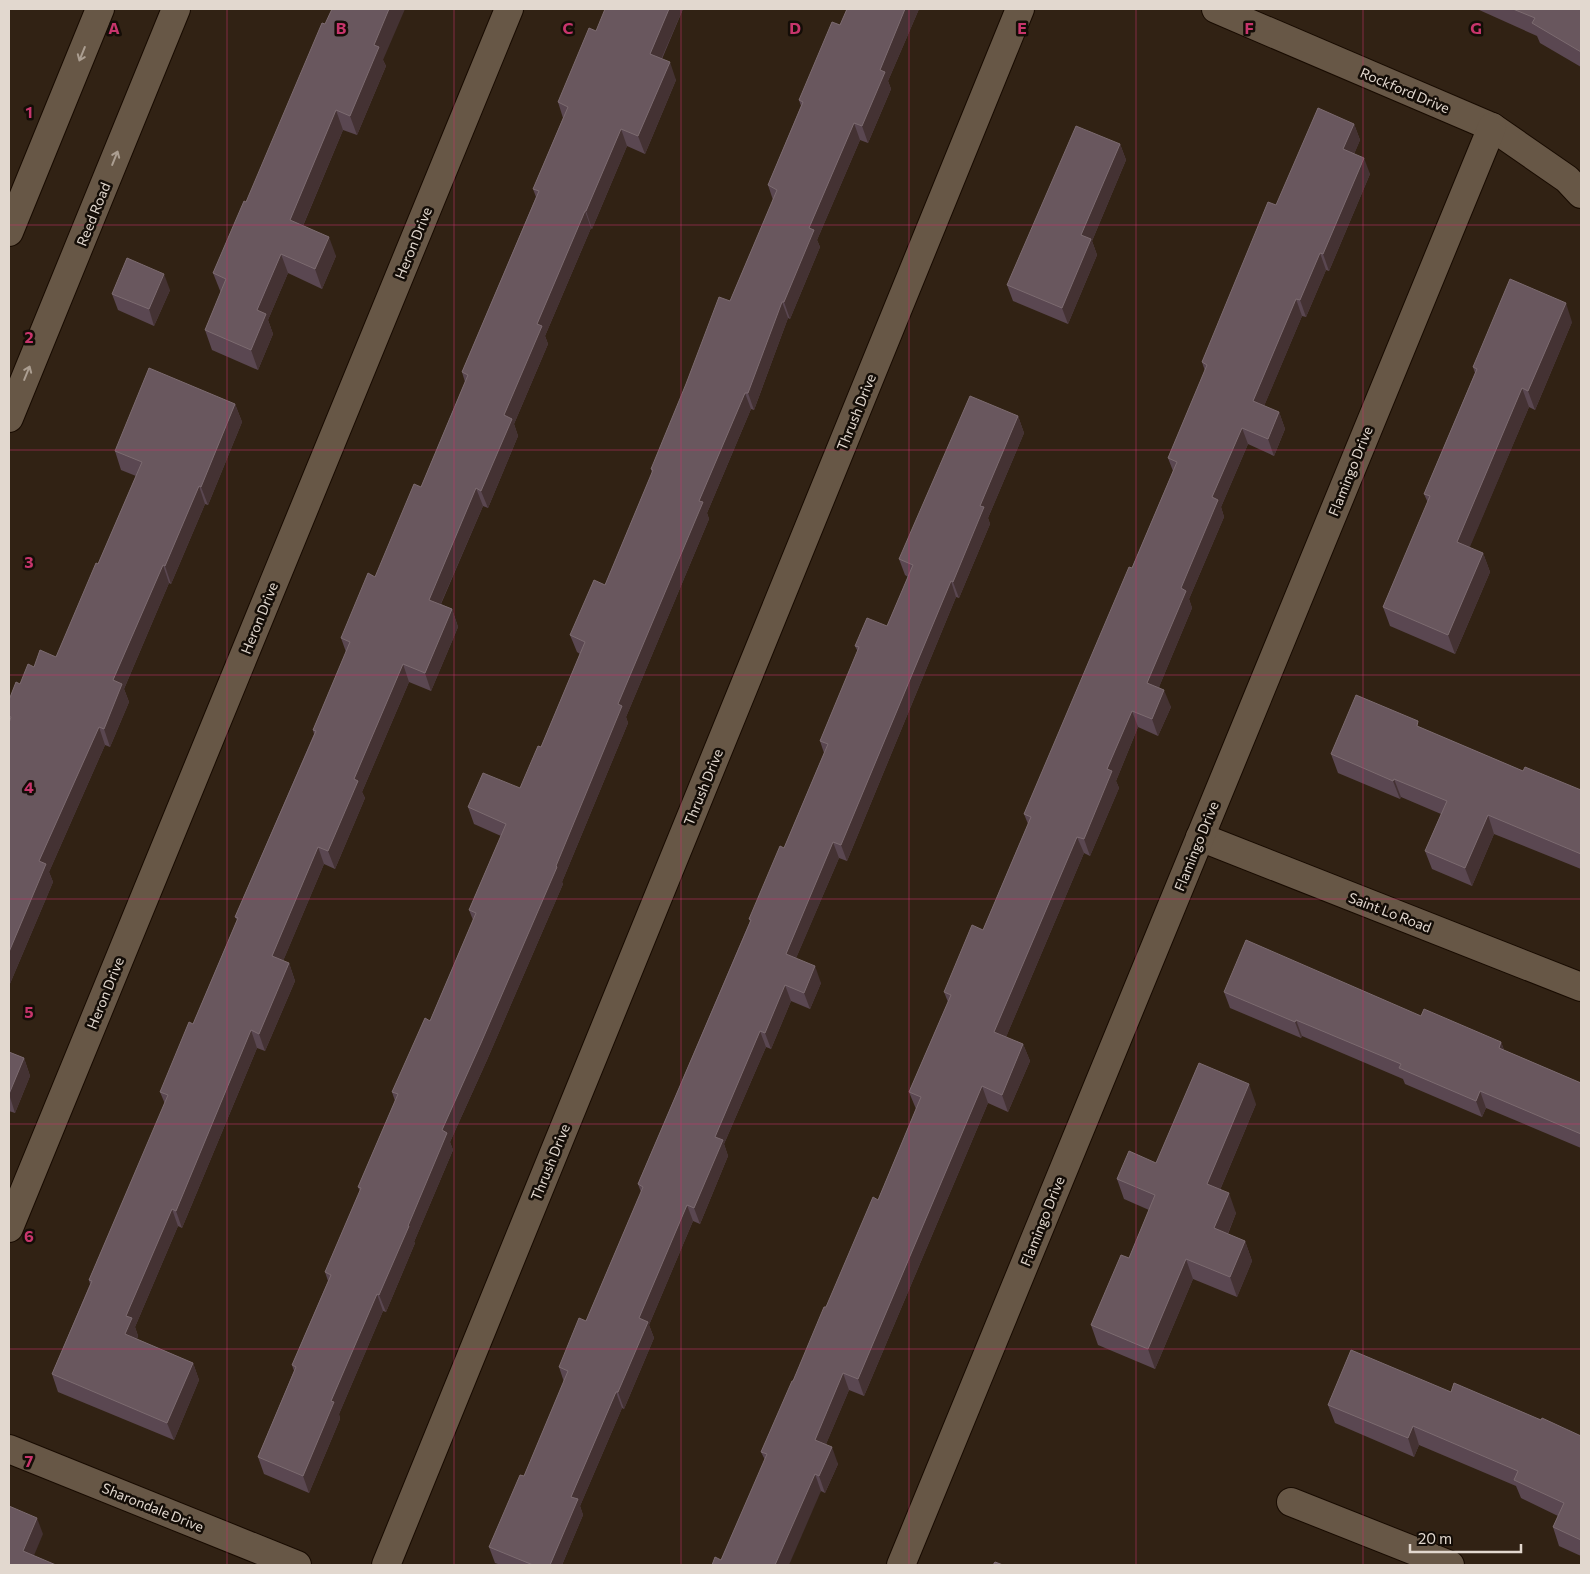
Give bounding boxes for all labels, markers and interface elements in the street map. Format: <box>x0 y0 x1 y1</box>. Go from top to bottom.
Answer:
text: A <box>108 18 120 37</box>
text: B <box>336 18 347 37</box>
text: C <box>563 18 574 37</box>
text: D <box>789 18 801 37</box>
text: E <box>1017 18 1027 37</box>
text: F <box>1244 18 1254 37</box>
text: G <box>1470 18 1482 37</box>
one-way arrow <box>76 46 86 61</box>
street label: Rockford Drive <box>1358 64 1452 116</box>
text: 1 <box>25 102 33 121</box>
one-way arrow <box>111 151 121 166</box>
street label: Reed Road <box>73 180 113 248</box>
street label: Heron Drive <box>391 205 435 281</box>
text: 2 <box>24 327 34 346</box>
one-way arrow <box>23 366 32 381</box>
street label: Thrush Drive <box>833 371 879 453</box>
street label: Flamingo Drive <box>1324 424 1376 518</box>
text: 3 <box>24 552 34 571</box>
street label: Heron Drive <box>237 580 281 656</box>
street label: Thrush Drive <box>680 746 726 828</box>
text: 4 <box>24 777 34 796</box>
street label: Flamingo Drive <box>1170 799 1222 893</box>
street label: Saint Lo Road <box>1346 888 1434 936</box>
street label: Heron Drive <box>83 955 127 1031</box>
text: 5 <box>24 1002 34 1021</box>
street label: Thrush Drive <box>527 1121 573 1203</box>
street label: Flamingo Drive <box>1016 1174 1068 1268</box>
text: 6 <box>24 1226 34 1245</box>
text: 7 <box>25 1451 34 1470</box>
street label: Sharondale Drive <box>100 1479 206 1535</box>
scale bar <box>1410 1522 1521 1554</box>
text: 20 m <box>1418 1529 1452 1547</box>

